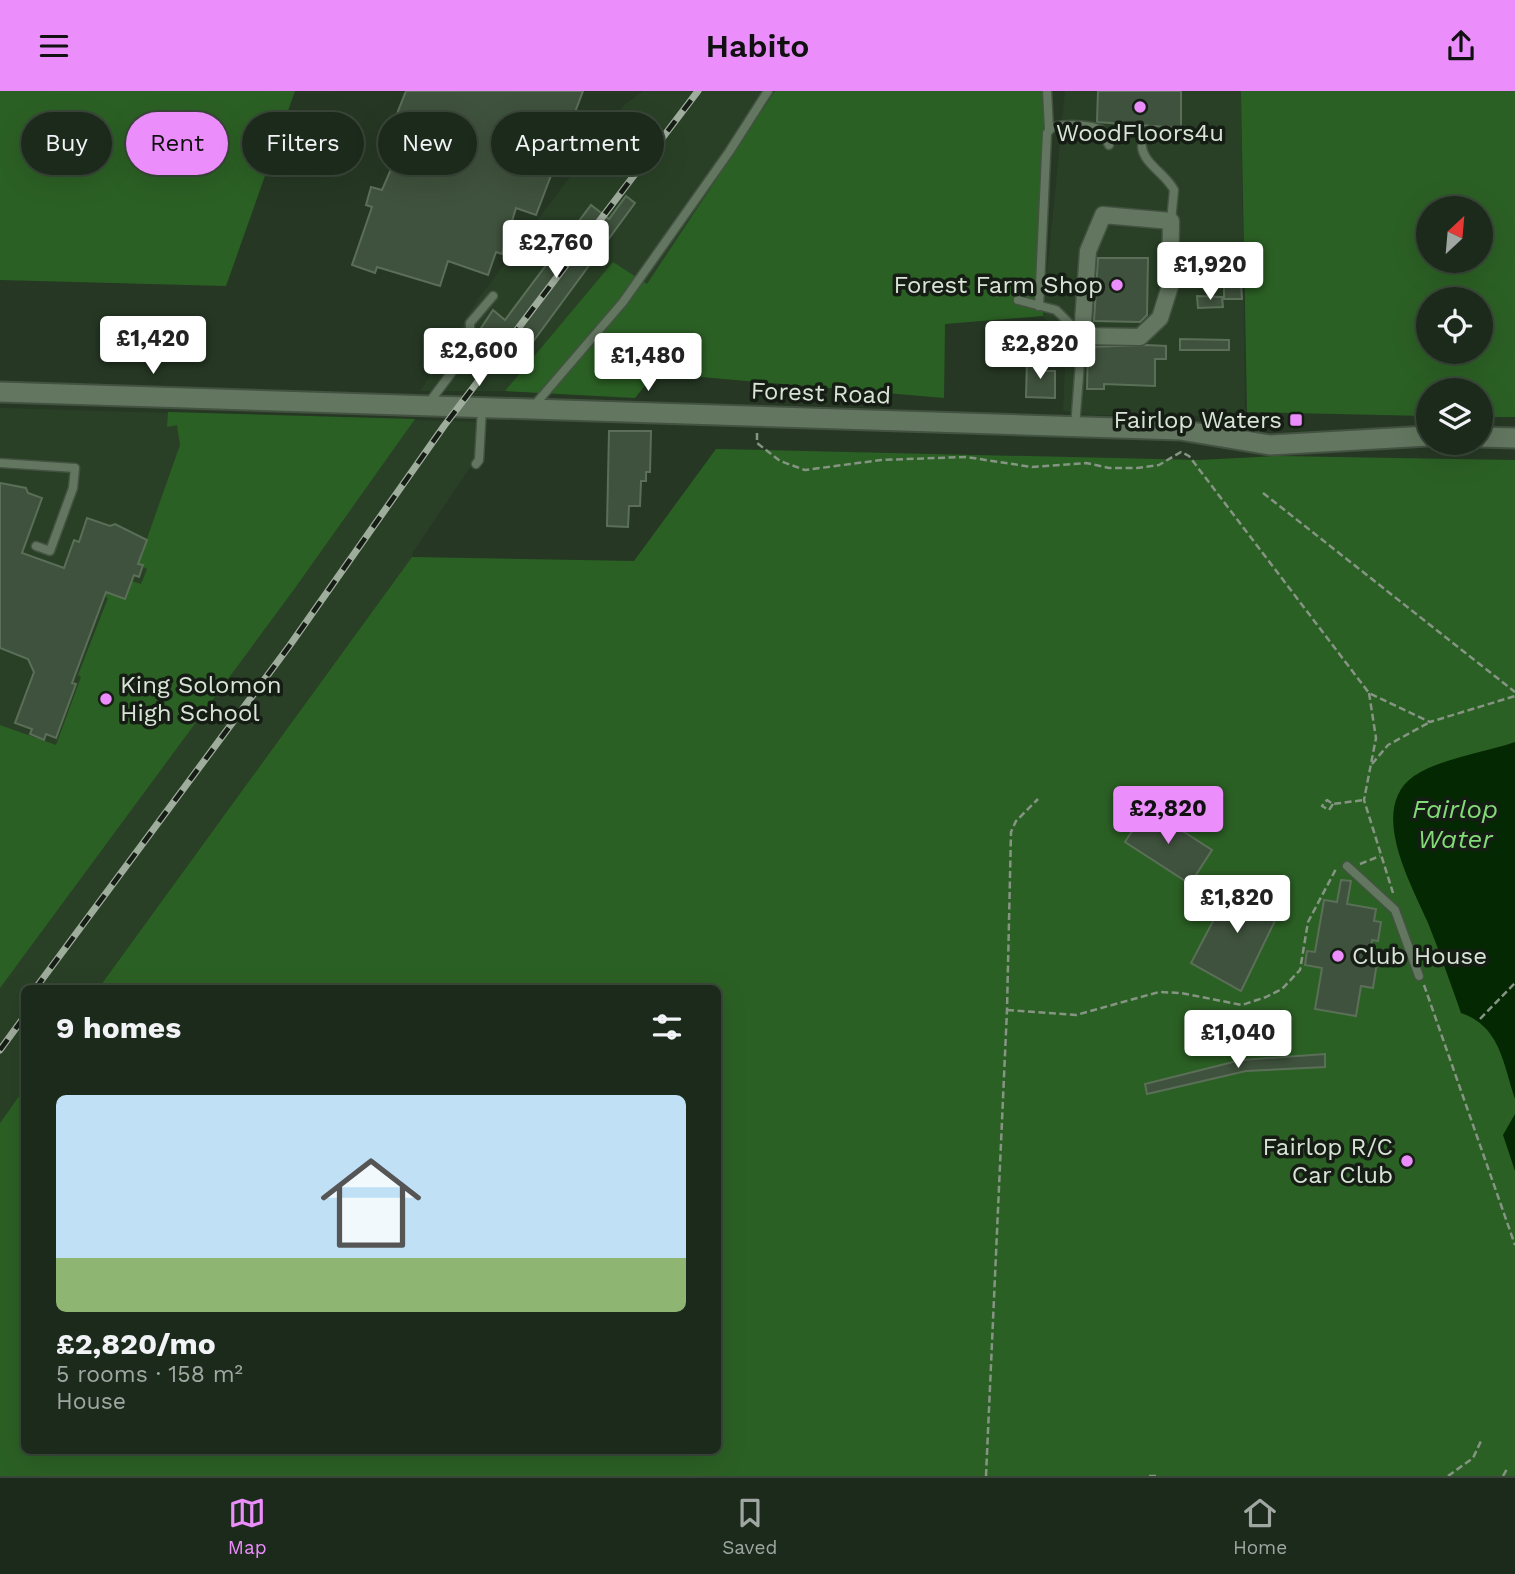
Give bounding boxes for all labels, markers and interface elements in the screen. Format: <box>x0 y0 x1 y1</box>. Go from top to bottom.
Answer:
icon: menu <box>35 27 73 65</box>
text: Habito <box>706 27 809 65</box>
icon: share <box>1442 27 1480 65</box>
marker: WoodFloors4u <box>1132 99 1148 115</box>
chip: Buy <box>21 112 112 175</box>
chip: Rent <box>126 112 228 175</box>
chip: Filters <box>242 112 364 175</box>
chip: New <box>378 112 477 175</box>
chip: Apartment <box>491 112 664 175</box>
place label: WoodFloors4u <box>1056 119 1224 147</box>
north arrow <box>1416 196 1493 273</box>
map controls <box>1416 196 1493 455</box>
pin: £2,760 <box>499 221 613 280</box>
text: £2,760 <box>519 229 593 256</box>
pin: £1,920 <box>1153 243 1267 302</box>
text: £1,920 <box>1173 251 1247 278</box>
place label: Forest Farm Shop <box>894 271 1103 299</box>
marker: Forest Farm Shop <box>1109 277 1125 293</box>
button: locate <box>1416 287 1493 364</box>
pin: £1,420 <box>96 317 210 376</box>
pin: £2,820 <box>983 321 1097 381</box>
text: £1,420 <box>116 325 190 352</box>
pin: £2,600 <box>422 329 536 388</box>
text: £2,820 <box>1001 330 1079 357</box>
pin: £1,480 <box>591 334 705 393</box>
text: £2,600 <box>440 337 518 364</box>
text: £1,480 <box>611 342 685 369</box>
street label: Forest Road <box>750 377 892 409</box>
button: layers <box>1416 378 1493 455</box>
place label: Fairlop Waters <box>1113 406 1282 434</box>
marker: Fairlop Waters <box>1288 412 1304 428</box>
place label: King Solomon High School <box>120 671 282 727</box>
marker: King Solomon High School <box>98 691 114 707</box>
pin: £2,820 <box>1111 787 1225 846</box>
water label: Fairlop Water <box>1412 794 1498 854</box>
text: £2,820 <box>1129 795 1207 822</box>
pin: £1,820 <box>1180 875 1294 935</box>
text: £1,820 <box>1200 884 1274 911</box>
place label: Club House <box>1352 942 1487 970</box>
marker: Club House <box>1330 948 1346 964</box>
icon: filters <box>648 1008 686 1046</box>
text: 9 homes <box>56 1010 181 1045</box>
pin: £1,040 <box>1181 1011 1295 1070</box>
text: £1,040 <box>1200 1019 1276 1046</box>
place label: Fairlop R/C Car Club <box>1262 1133 1393 1189</box>
icon: home <box>308 1140 434 1266</box>
marker: Fairlop R/C Car Club <box>1399 1153 1415 1169</box>
text: £2,820/mo <box>56 1326 216 1361</box>
text: 5 rooms · 158 m² <box>56 1361 243 1388</box>
text: House <box>56 1388 126 1415</box>
tab: Map <box>228 1494 267 1559</box>
tab: Saved <box>722 1494 777 1559</box>
tab: Home <box>1233 1494 1287 1559</box>

